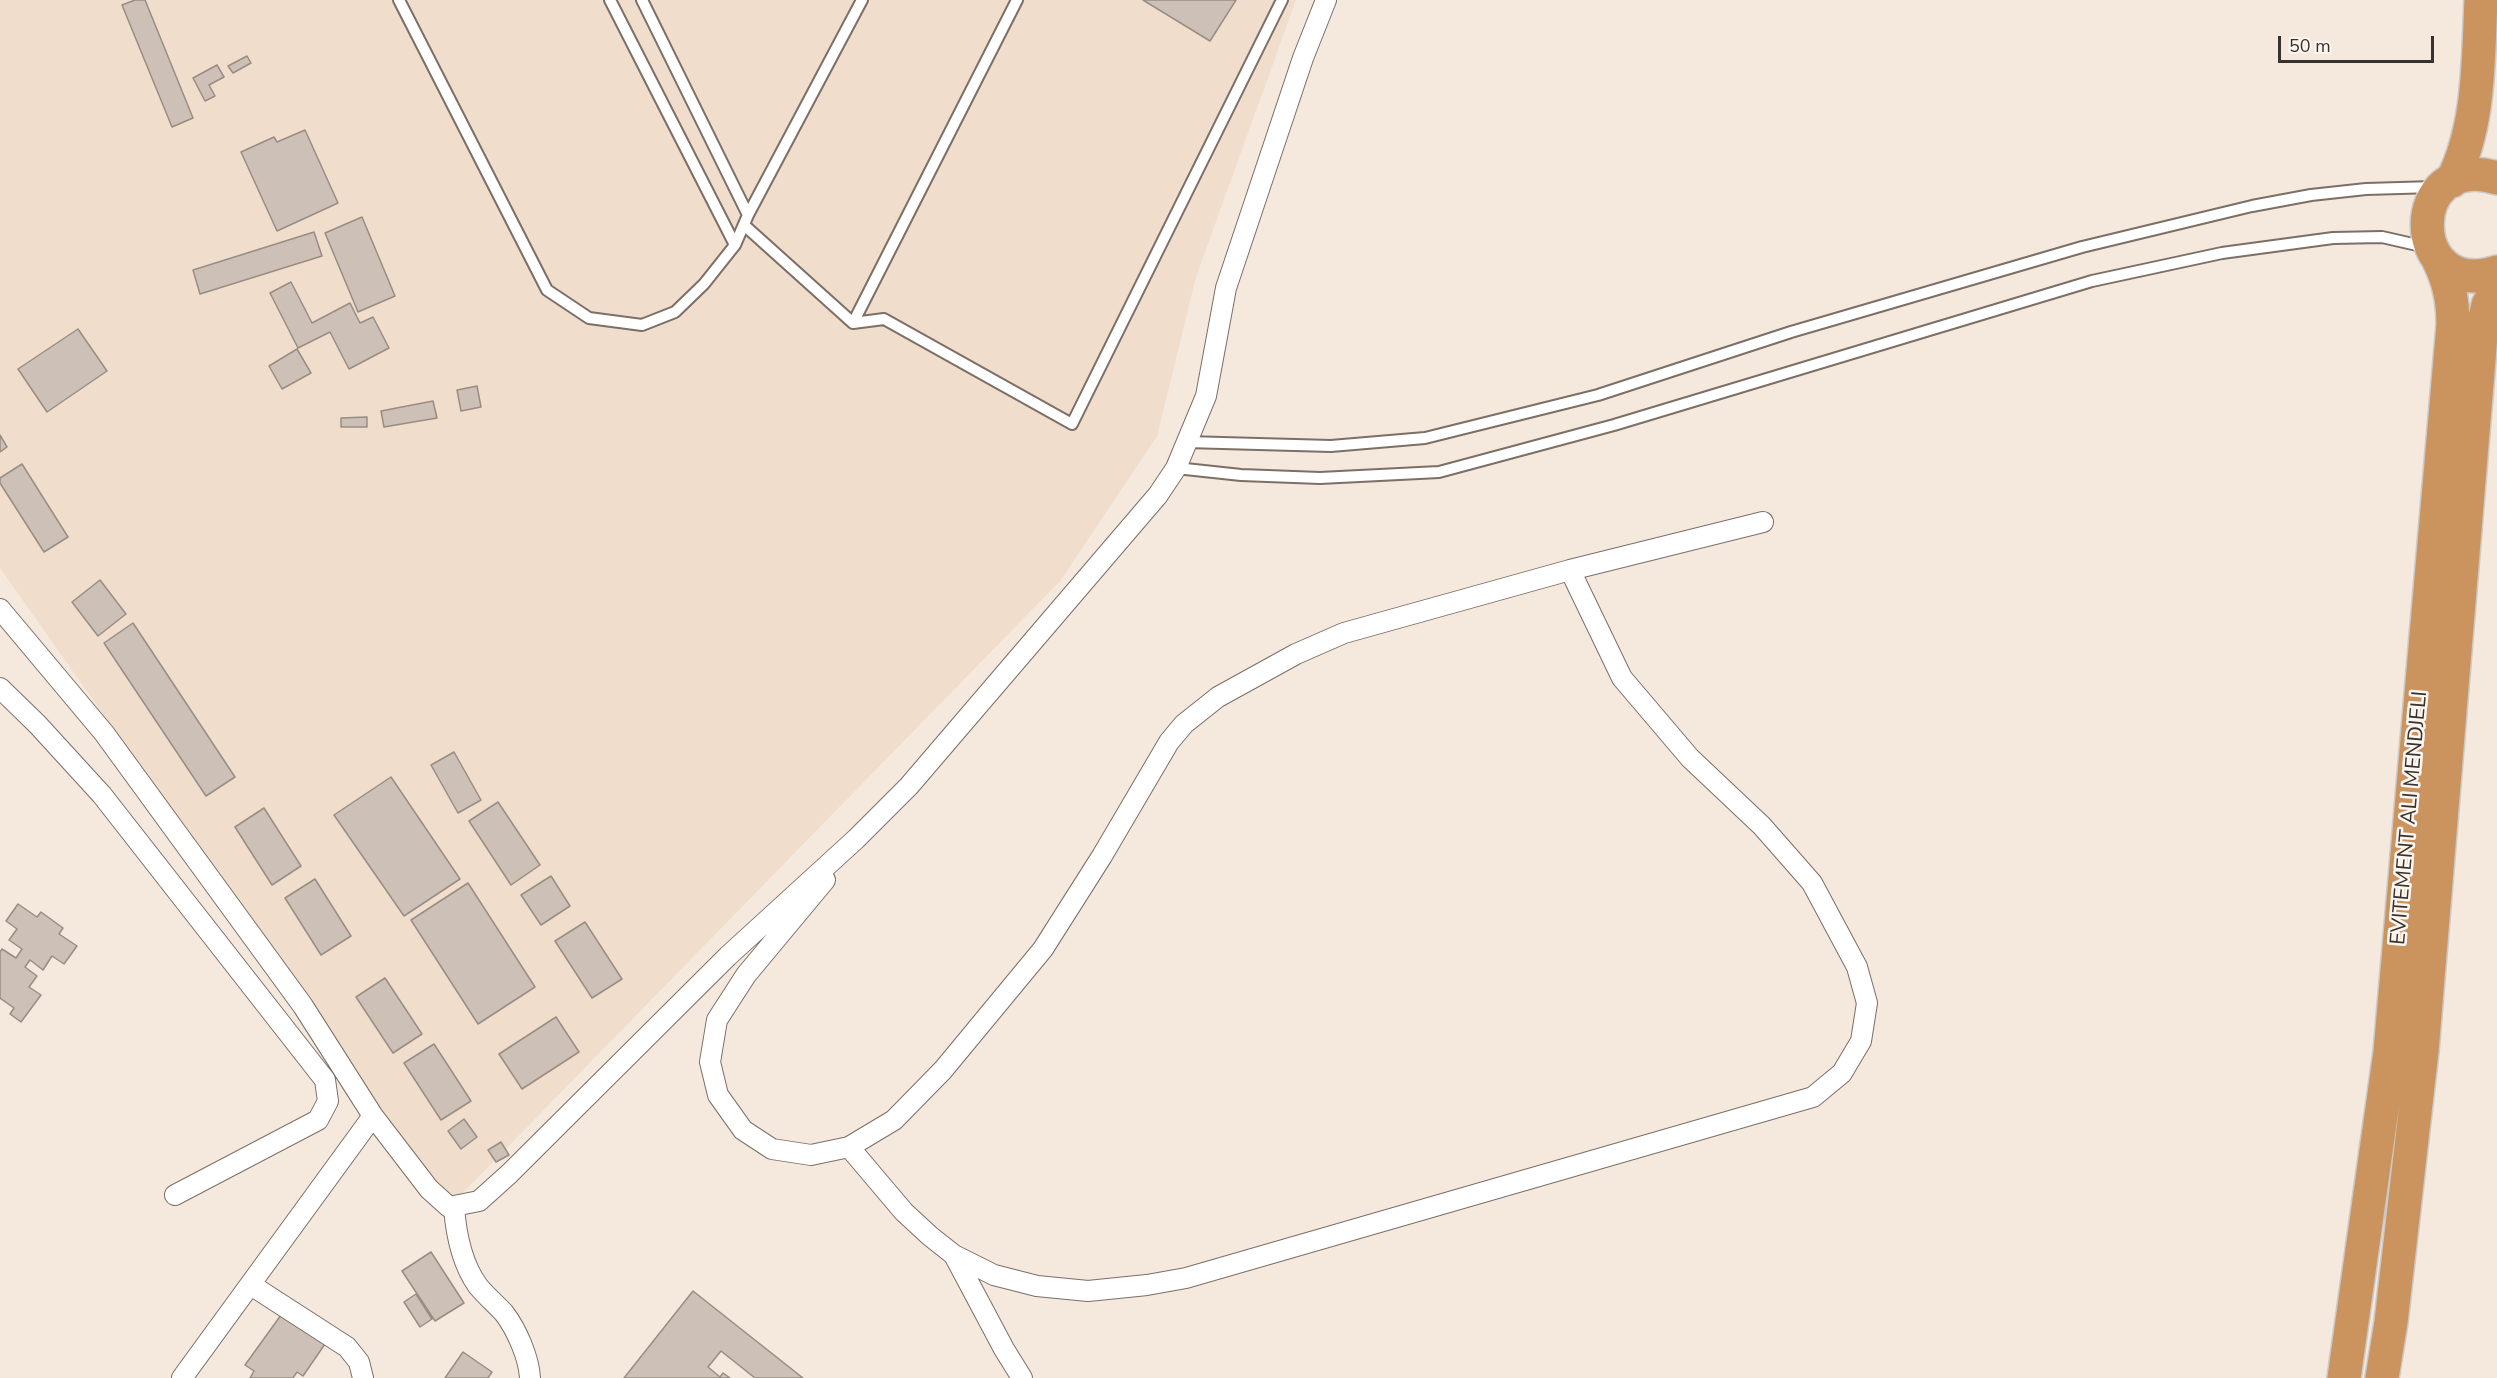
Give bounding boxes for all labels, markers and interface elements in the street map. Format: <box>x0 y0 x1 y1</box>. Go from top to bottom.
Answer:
scale bar <box>2281 24 2437 62</box>
text: 50 m <box>2289 34 2331 58</box>
street label: EVITEMENT ALI MENDJELI <box>2386 690 2434 946</box>

